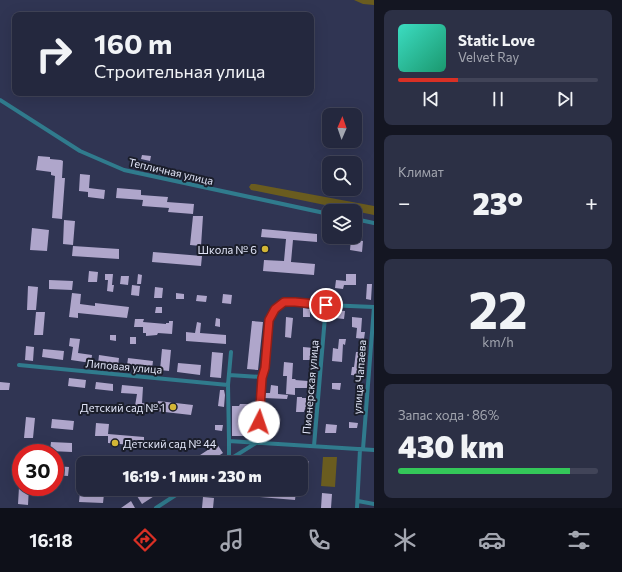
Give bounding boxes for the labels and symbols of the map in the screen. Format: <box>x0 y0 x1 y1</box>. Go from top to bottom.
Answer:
north arrow <box>322 108 362 148</box>
street label: Тепличная улица <box>127 155 215 187</box>
place label: Школа № 6 <box>198 243 257 256</box>
marker: Школа № 6 <box>260 244 270 254</box>
pin <box>309 288 343 322</box>
street label: Пионерская улица <box>299 339 321 435</box>
street label: улица Чапаева <box>350 339 368 415</box>
street label: Липовая улица <box>85 356 163 376</box>
place label: Детский сад № 1 <box>80 401 165 414</box>
position arrow <box>238 401 280 443</box>
marker: Детский сад № 1 <box>168 402 178 412</box>
place label: Детский сад № 44 <box>123 437 217 450</box>
marker: Детский сад № 44 <box>110 438 120 448</box>
speed limit sign: 30 <box>12 444 64 496</box>

